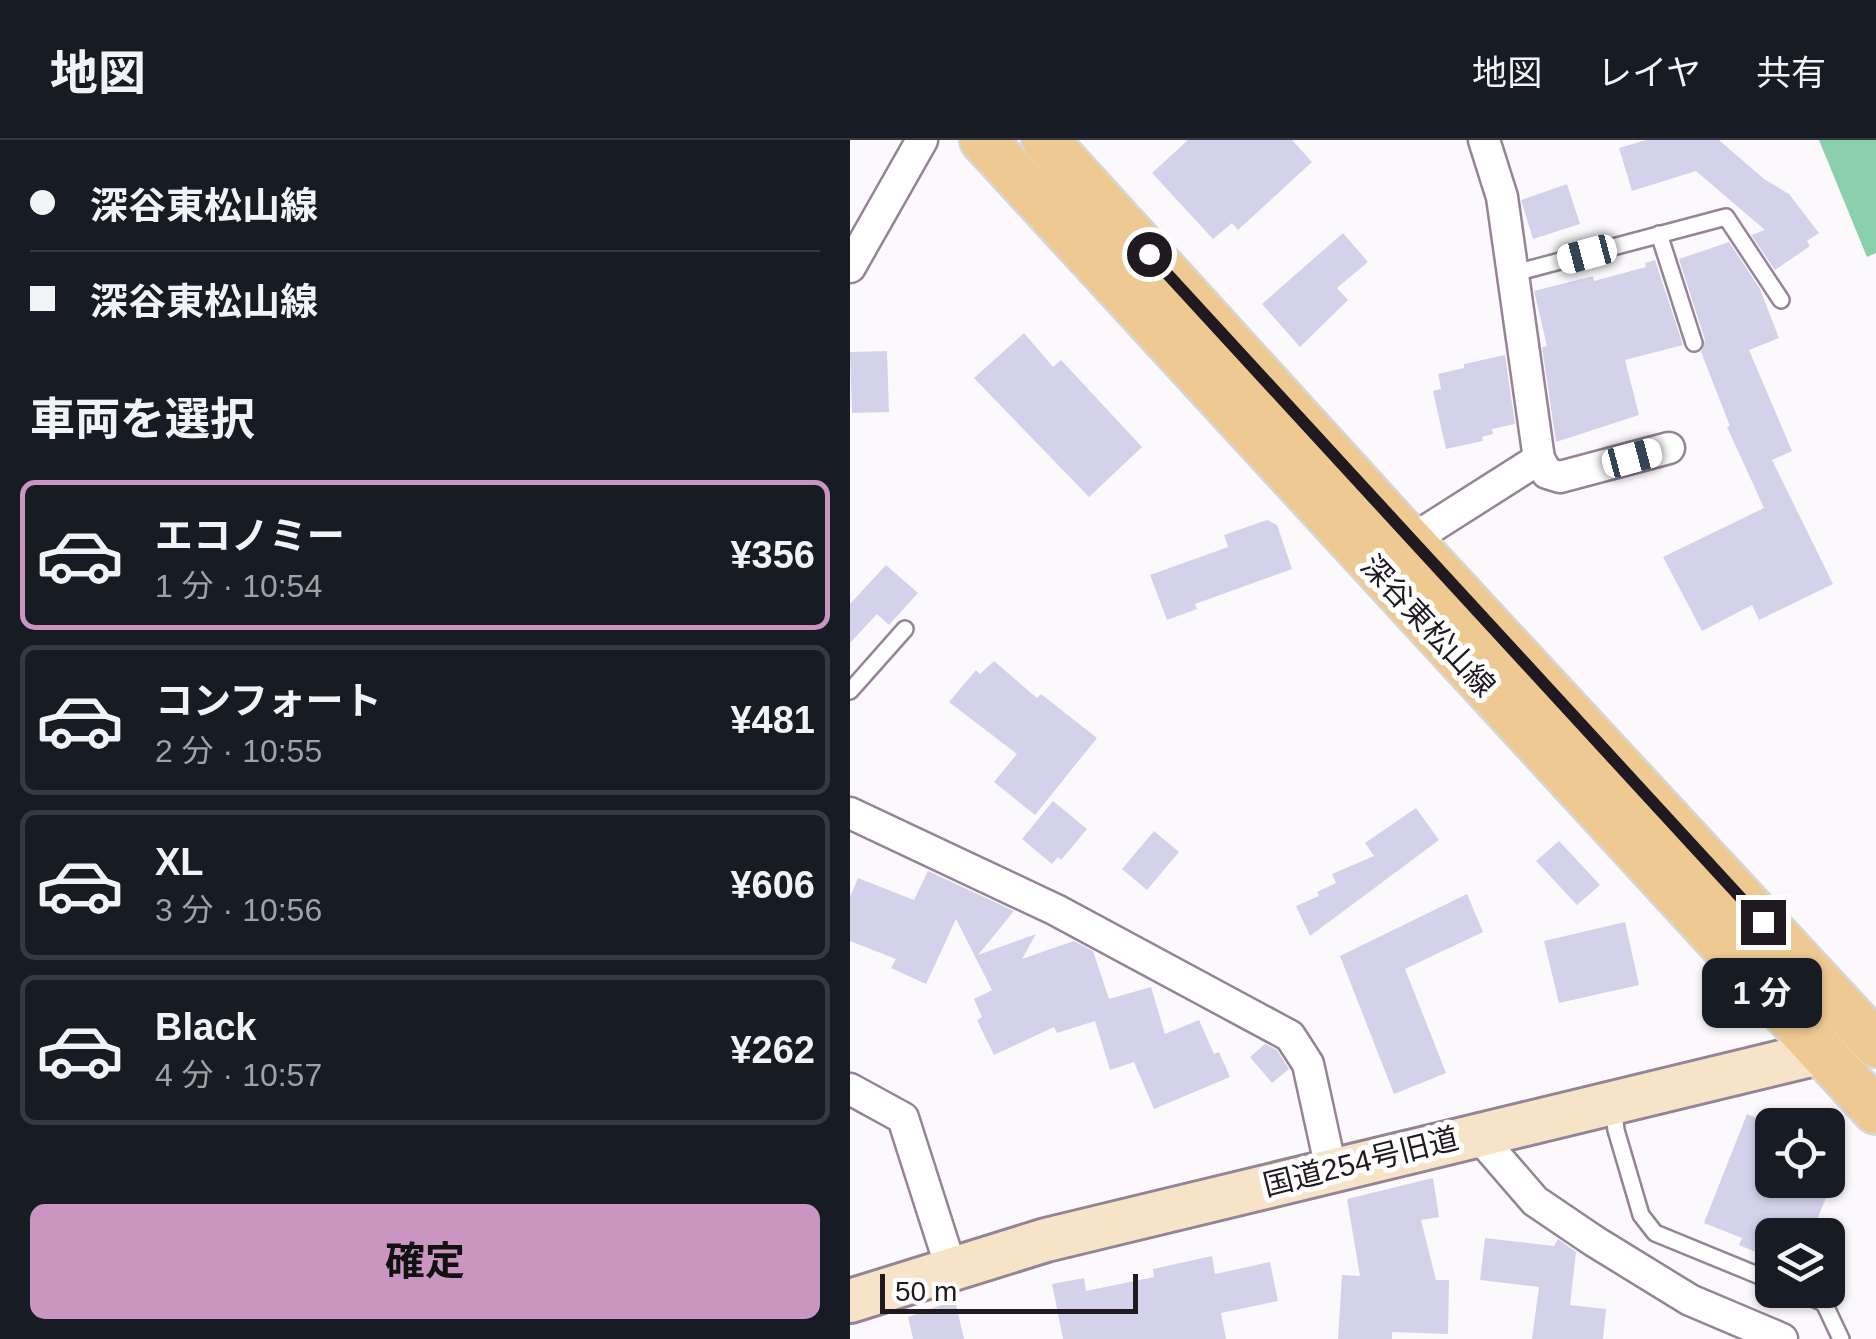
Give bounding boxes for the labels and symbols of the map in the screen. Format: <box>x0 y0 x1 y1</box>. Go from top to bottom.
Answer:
route start <box>1127 232 1172 277</box>
car <box>1554 232 1620 276</box>
car <box>1599 436 1665 480</box>
street label: 深谷東松山線 <box>1355 549 1502 703</box>
route end <box>1741 900 1786 945</box>
callout: 1 分 <box>1703 957 1823 1027</box>
street label: 国道254号旧道 <box>1260 1121 1462 1202</box>
scale bar <box>880 1269 1138 1314</box>

